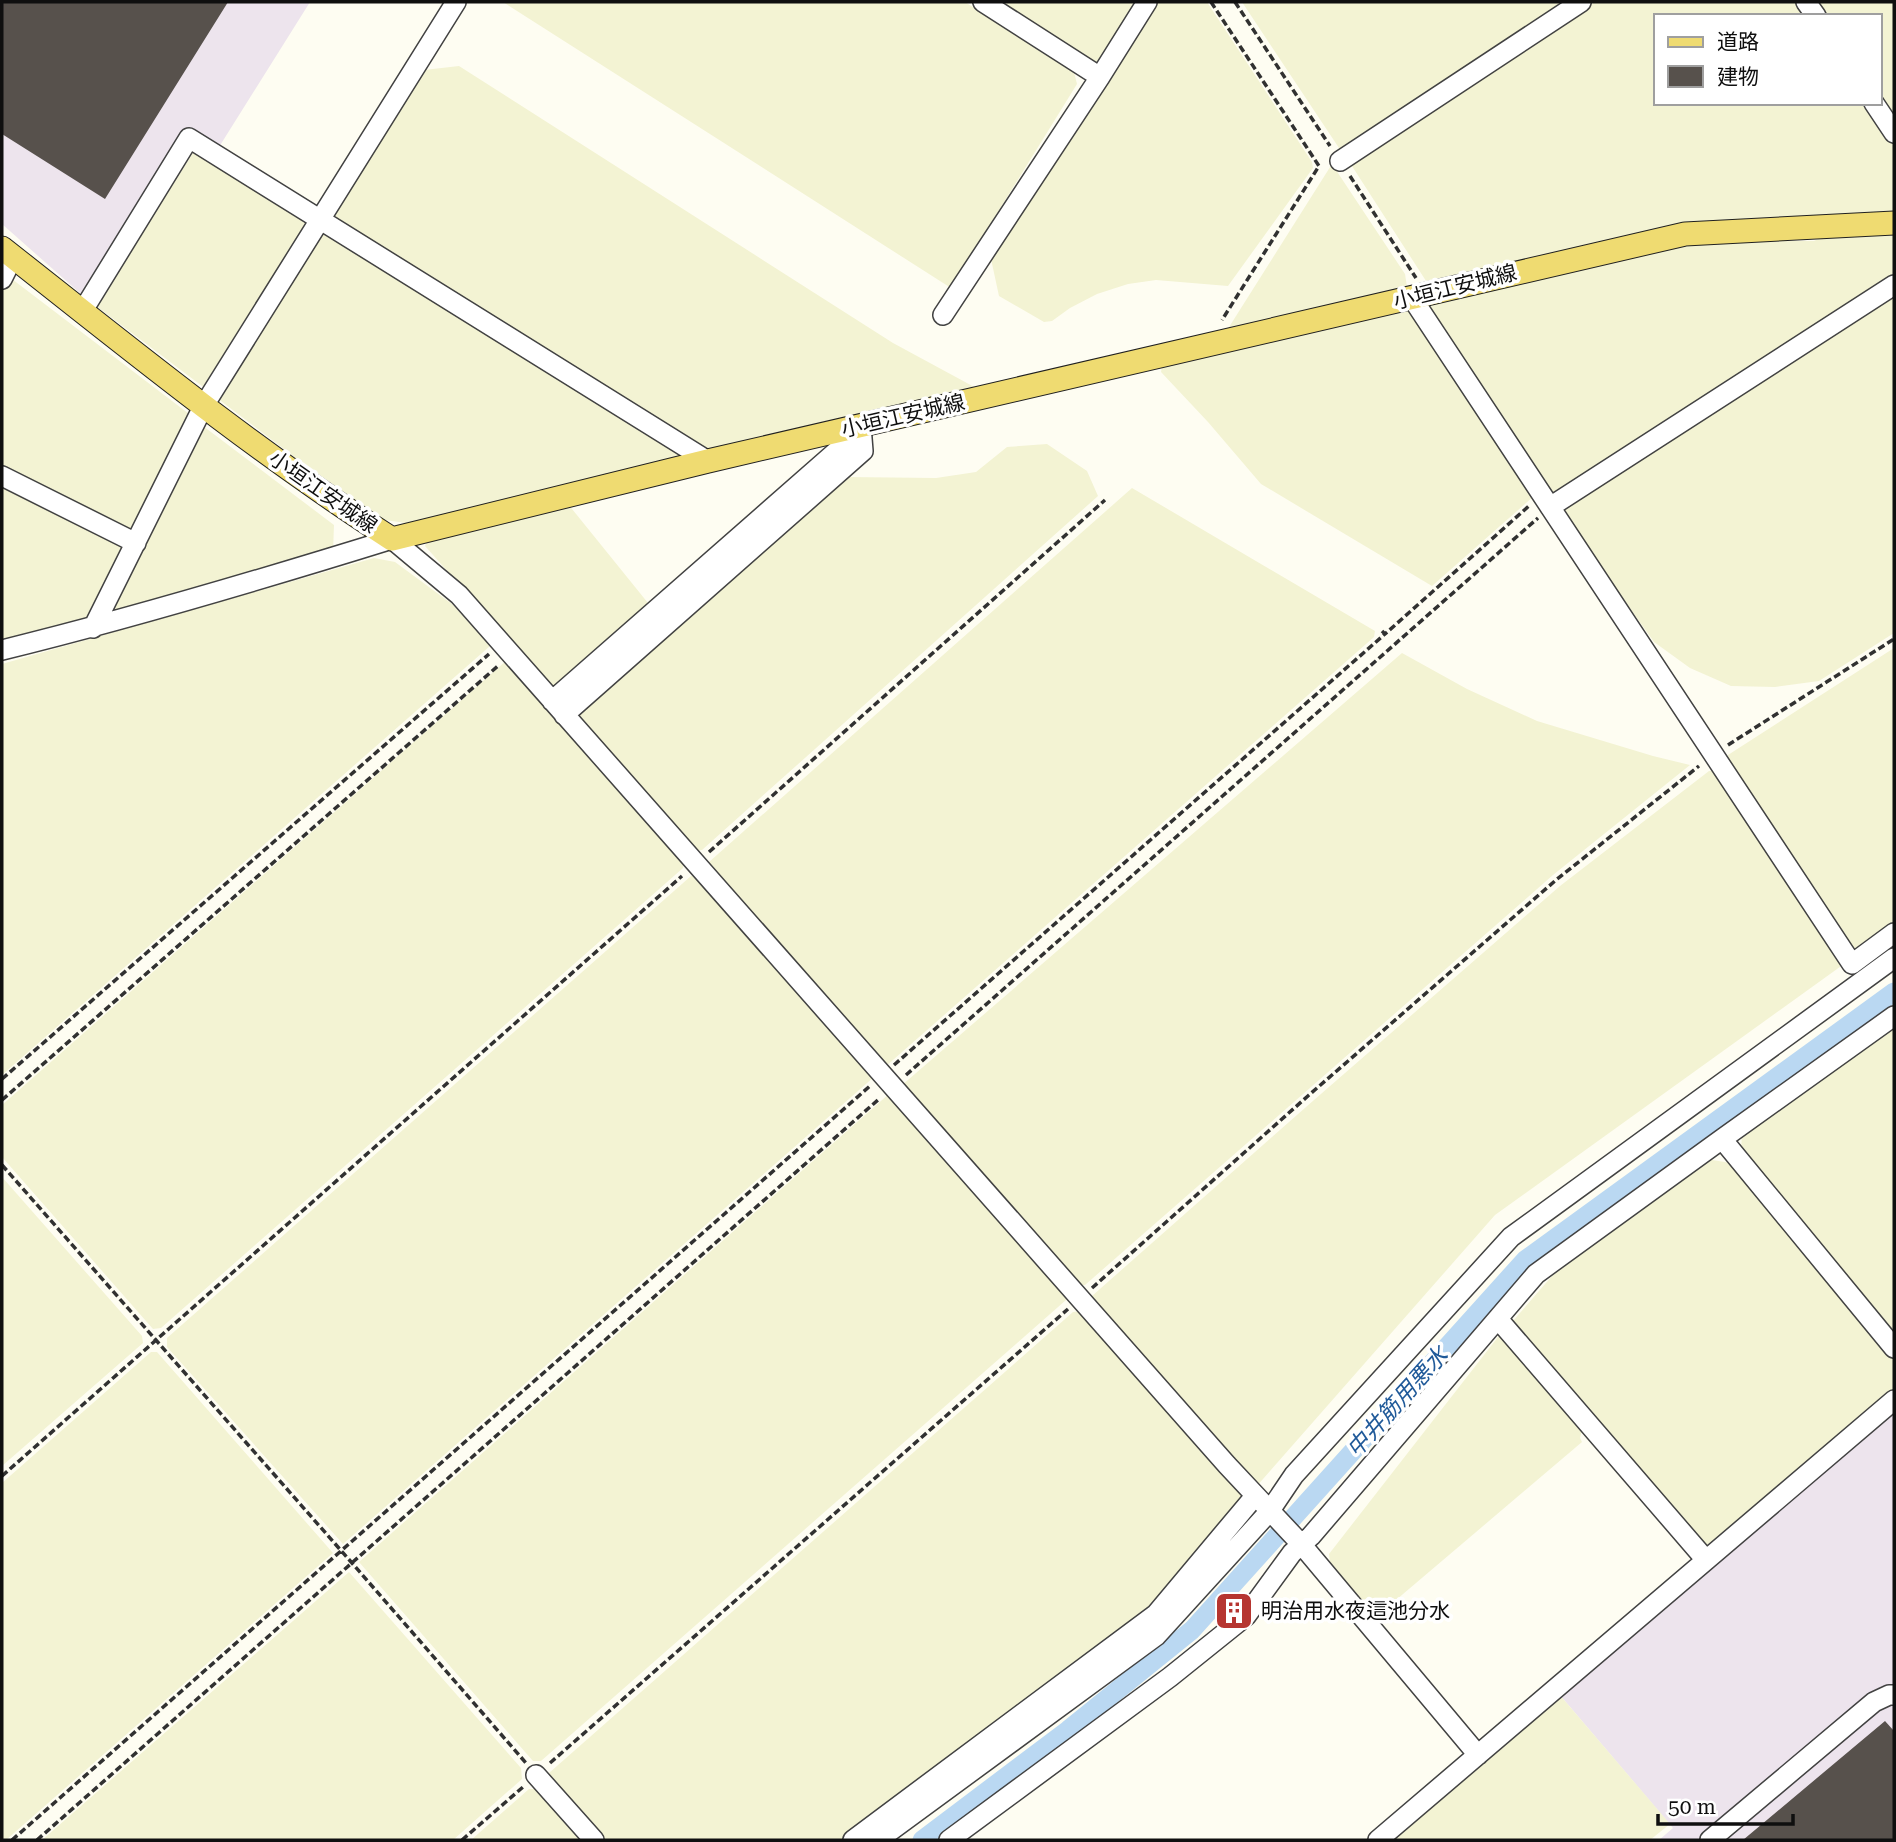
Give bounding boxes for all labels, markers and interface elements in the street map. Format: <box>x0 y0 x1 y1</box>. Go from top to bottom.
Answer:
legend <box>1654 14 1882 105</box>
text: 道路 <box>1717 30 1759 54</box>
text: 建物 <box>1717 65 1759 89</box>
street label: 小垣江安城線 <box>1391 260 1519 314</box>
street label: 小垣江安城線 <box>839 390 967 442</box>
street label: 小垣江安城線 <box>265 446 381 538</box>
water label: 中井筋用悪水 <box>1341 1340 1456 1463</box>
building icon: 明治用水夜這池分水 <box>1213 1590 1255 1632</box>
place label: 明治用水夜這池分水 <box>1261 1599 1450 1623</box>
scale bar <box>1658 1783 1793 1827</box>
text: 50 m <box>1668 1795 1716 1819</box>

